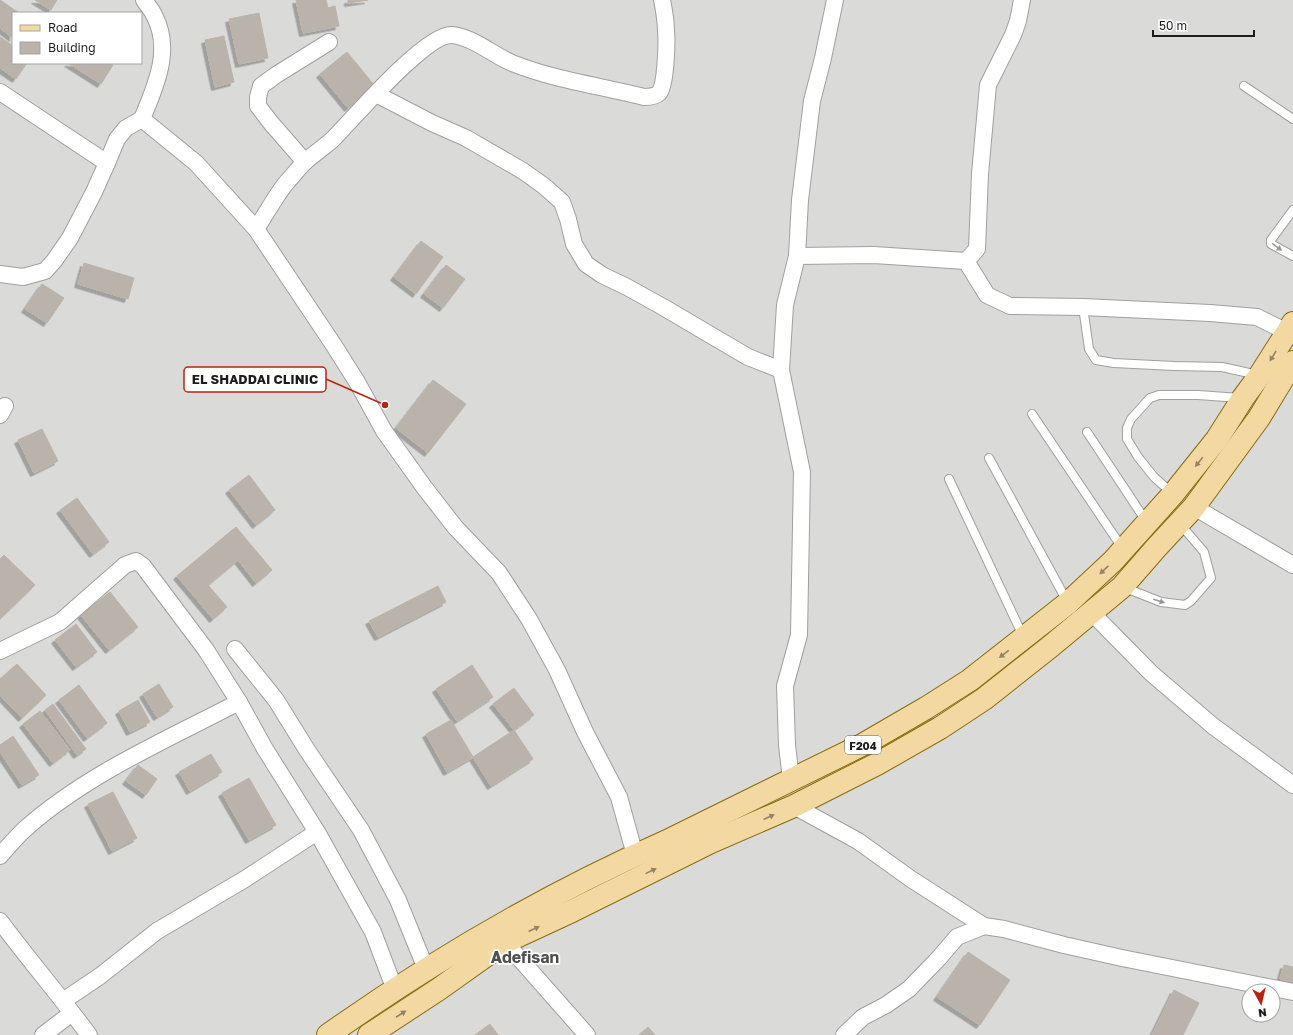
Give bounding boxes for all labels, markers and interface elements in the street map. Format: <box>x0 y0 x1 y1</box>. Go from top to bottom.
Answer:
legend <box>12 12 142 64</box>
scale bar <box>1153 12 1254 38</box>
text: 50 m <box>1159 18 1187 33</box>
text: Road <box>48 20 77 35</box>
text: Building <box>48 40 96 55</box>
one-way arrow <box>1271 243 1282 251</box>
one-way arrow <box>1269 350 1276 362</box>
callout: EL SHADDAI CLINIC <box>184 367 326 392</box>
text: EL SHADDAI CLINIC <box>192 371 318 387</box>
one-way arrow <box>1194 457 1203 468</box>
one-way arrow <box>1098 566 1109 575</box>
one-way arrow <box>1153 598 1165 604</box>
one-way arrow <box>999 650 1010 658</box>
road number: F204 <box>845 736 881 754</box>
one-way arrow <box>763 814 774 820</box>
one-way arrow <box>645 868 656 874</box>
one-way arrow <box>528 926 540 932</box>
district label: Adefisan <box>491 947 559 967</box>
north arrow <box>1241 983 1281 1023</box>
text: N <box>1257 1006 1268 1020</box>
one-way arrow <box>395 1010 407 1017</box>

